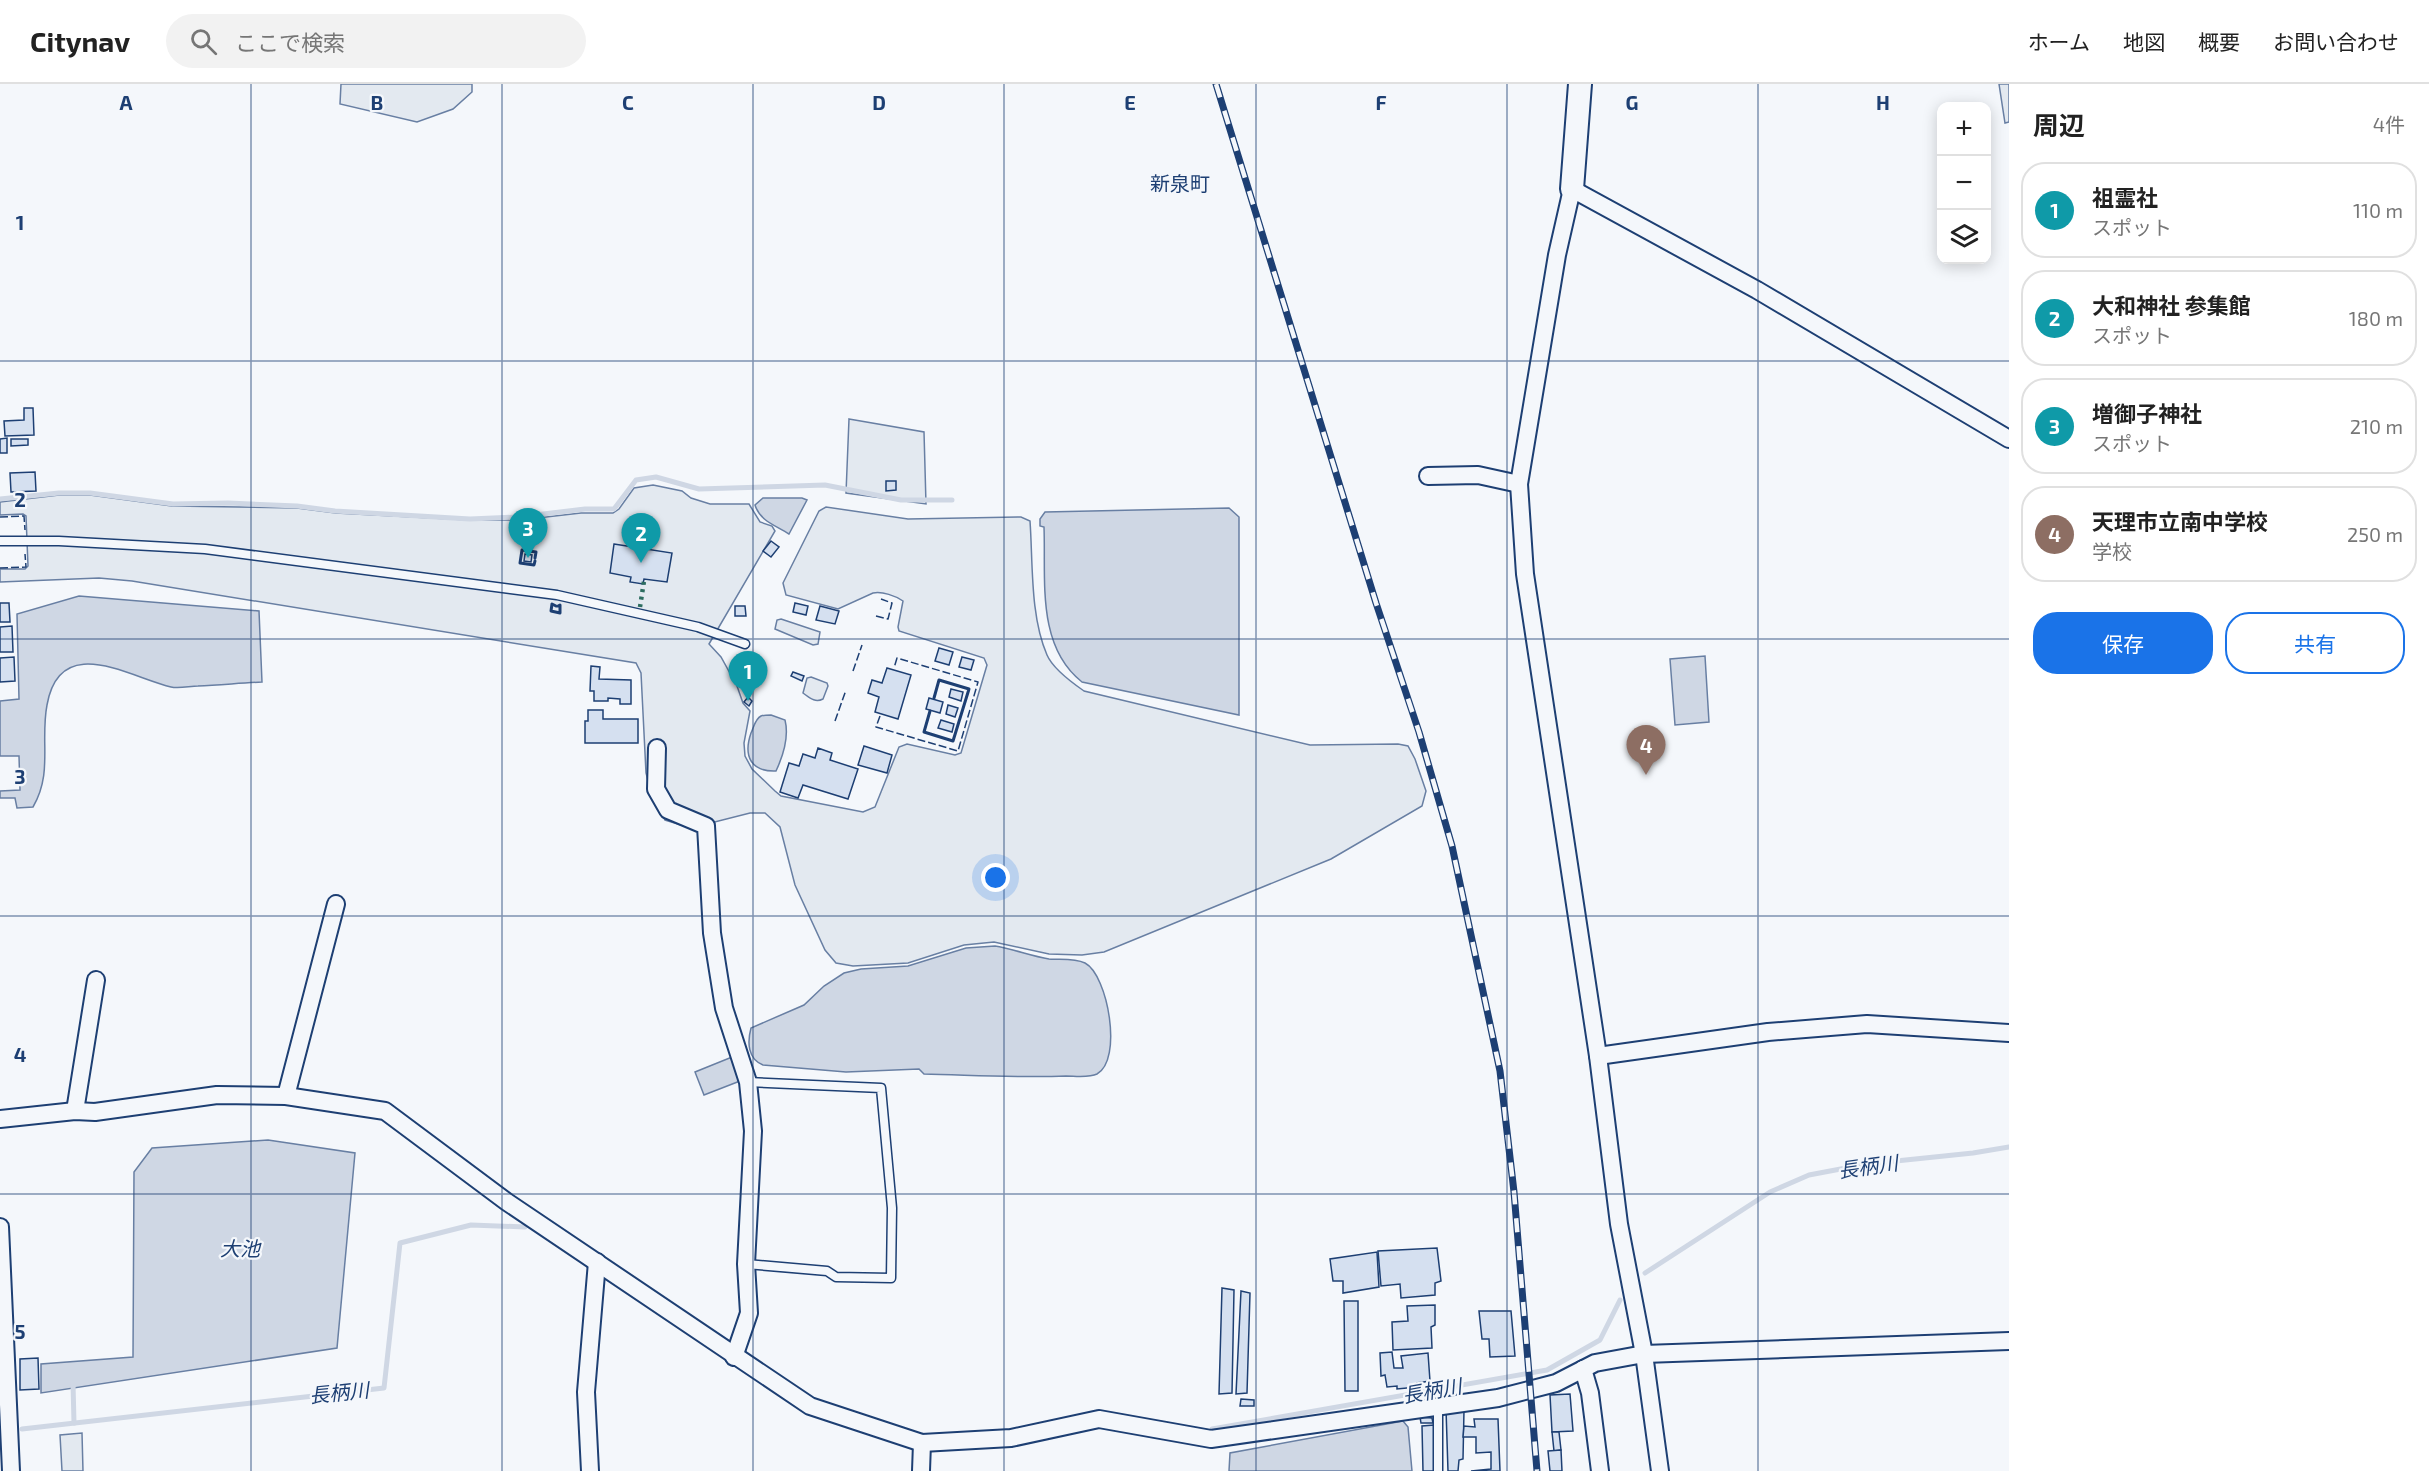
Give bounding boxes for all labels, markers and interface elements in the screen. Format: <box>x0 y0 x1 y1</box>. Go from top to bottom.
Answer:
search box <box>166 14 586 68</box>
text: Citynav <box>30 24 130 58</box>
icon: search <box>187 25 220 58</box>
text: ここで検索 <box>235 29 345 55</box>
text: ホーム <box>2028 29 2090 54</box>
text: 地図 <box>2123 29 2165 54</box>
text: 概要 <box>2198 29 2240 54</box>
text: お問い合わせ <box>2273 29 2399 54</box>
text: A <box>119 90 133 114</box>
text: B <box>371 90 383 114</box>
text: C <box>622 90 634 114</box>
text: D <box>872 90 886 114</box>
text: E <box>1124 90 1136 114</box>
text: F <box>1375 90 1387 114</box>
text: G <box>1626 90 1638 114</box>
text: H <box>1876 90 1890 114</box>
map controls <box>1937 102 1991 264</box>
button: + <box>1937 102 1991 156</box>
text: 周辺 <box>2033 109 2085 140</box>
text: 4件 <box>2373 112 2405 136</box>
button: − <box>1937 156 1991 210</box>
district label: 新泉町 <box>1150 171 1210 195</box>
text: 祖霊社 <box>2092 184 2158 210</box>
text: 1 <box>2050 198 2059 222</box>
text: 110 m <box>2353 198 2403 222</box>
text: 1 <box>16 210 24 234</box>
button: layers <box>1937 210 1991 264</box>
text: スポット <box>2092 215 2172 239</box>
text: 大和神社 参集館 <box>2092 292 2251 318</box>
text: 2 <box>2049 306 2060 330</box>
text: 180 m <box>2349 306 2403 330</box>
text: スポット <box>2092 323 2172 347</box>
text: 増御子神社 <box>2092 400 2202 426</box>
text: 3 <box>2049 414 2060 438</box>
text: 210 m <box>2350 414 2403 438</box>
text: スポット <box>2092 431 2172 455</box>
text: 2 <box>14 487 26 511</box>
pin: 3 <box>508 508 548 558</box>
text: 天理市立南中学校 <box>2092 508 2268 534</box>
pin: 2 <box>622 514 660 563</box>
text: 4 <box>2048 522 2061 546</box>
text: 250 m <box>2347 522 2403 546</box>
text: 学校 <box>2092 539 2132 563</box>
button: 保存 <box>2033 612 2213 674</box>
button: 共有 <box>2225 612 2405 674</box>
pin: 1 <box>728 652 768 701</box>
pin: 4 <box>1626 726 1666 775</box>
text: 3 <box>14 764 26 788</box>
your location <box>981 863 1010 892</box>
text: 4 <box>14 1042 27 1066</box>
water label: 長柄川 <box>1836 1150 1901 1182</box>
water label: 大池 <box>220 1236 262 1260</box>
text: 5 <box>14 1319 26 1343</box>
water label: 長柄川 <box>1400 1373 1465 1407</box>
water label: 長柄川 <box>308 1377 372 1407</box>

